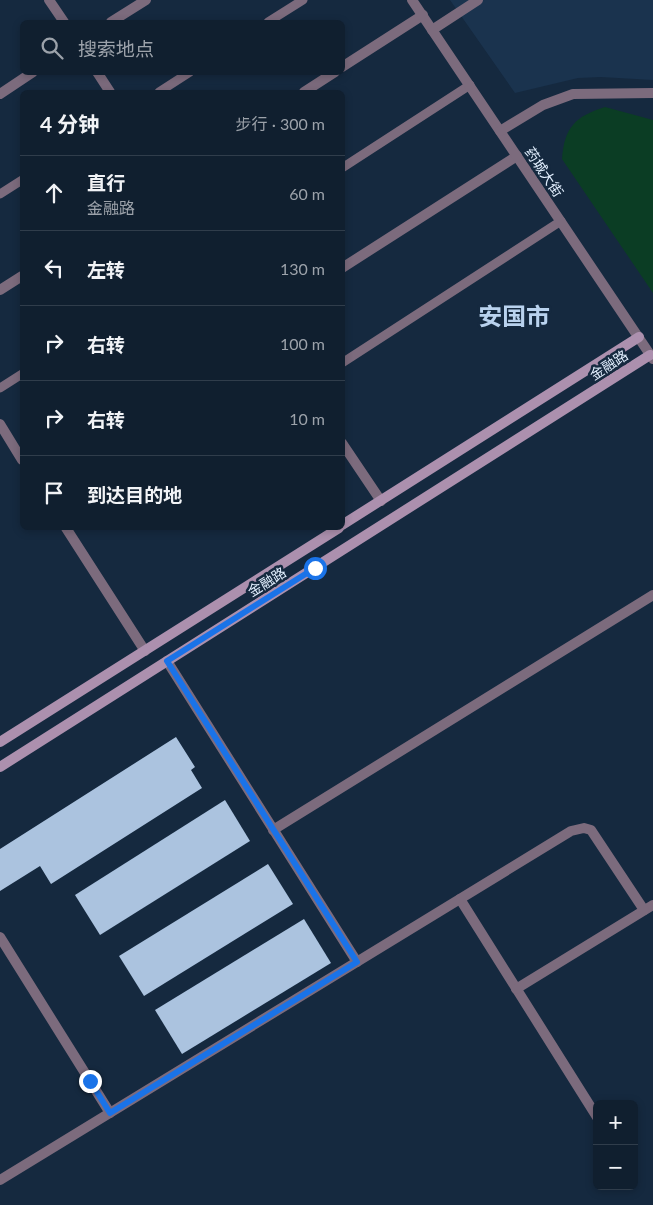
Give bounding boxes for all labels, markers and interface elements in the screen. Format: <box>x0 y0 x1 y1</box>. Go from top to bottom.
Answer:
search box <box>20 20 345 75</box>
icon: search <box>38 34 66 62</box>
text: 搜索地点 <box>78 37 154 60</box>
text: 4 分钟 <box>40 111 99 136</box>
text: 步行 · 300 m <box>236 114 325 133</box>
street label: 药城大街 <box>522 144 567 200</box>
text: 直行 <box>87 171 125 194</box>
icon: ahead <box>40 179 68 207</box>
text: 60 m <box>289 184 325 203</box>
text: 金融路 <box>87 198 135 217</box>
icon: left <box>40 254 68 282</box>
text: 左转 <box>87 258 125 281</box>
text: 130 m <box>280 259 325 278</box>
district label: 安国市 <box>478 301 550 330</box>
icon: right <box>40 329 68 357</box>
text: 右转 <box>87 333 125 356</box>
text: 100 m <box>280 334 325 353</box>
street label: 金融路 <box>586 346 631 383</box>
icon: right <box>40 404 68 432</box>
text: 右转 <box>87 408 125 431</box>
text: 10 m <box>289 409 325 428</box>
icon: arrive <box>40 479 68 507</box>
text: 到达目的地 <box>87 483 182 506</box>
route start <box>304 557 327 580</box>
street label: 金融路 <box>244 563 289 600</box>
route end <box>79 1070 102 1093</box>
map controls <box>593 1100 638 1190</box>
button: + <box>593 1100 638 1145</box>
button: − <box>593 1145 638 1190</box>

